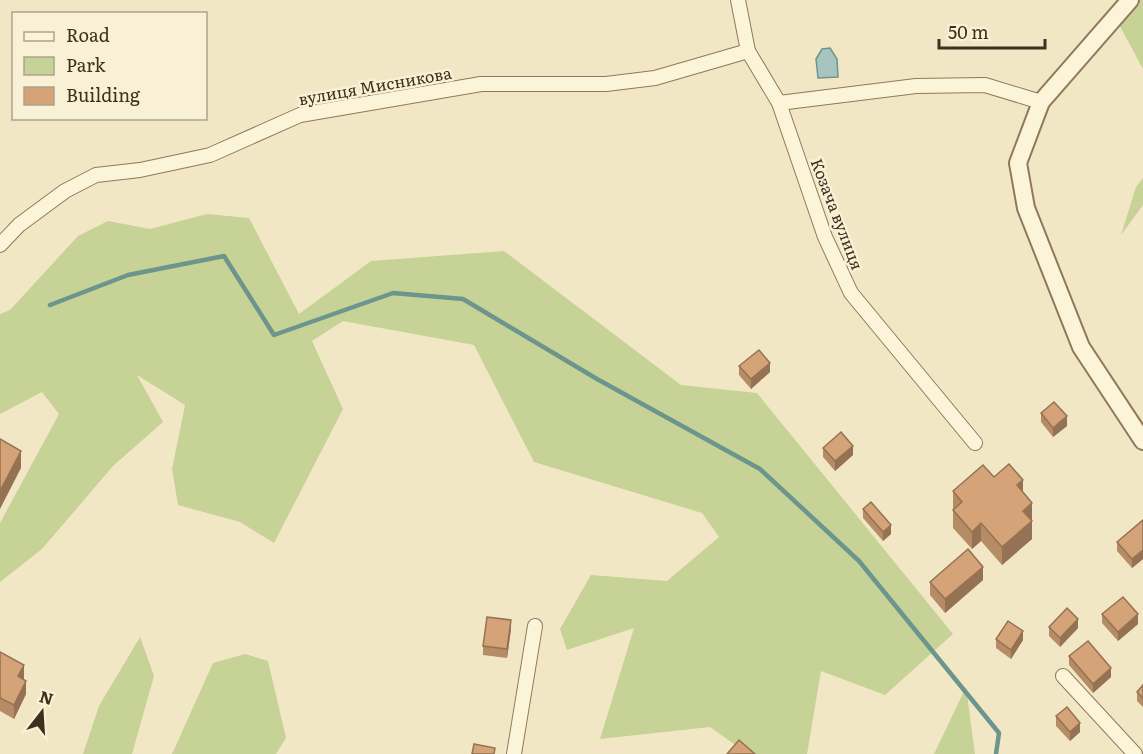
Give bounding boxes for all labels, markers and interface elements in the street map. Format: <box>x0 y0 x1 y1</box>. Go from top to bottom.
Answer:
legend <box>12 12 207 120</box>
scale bar <box>939 12 1046 50</box>
text: 50 m <box>948 18 989 45</box>
text: Road <box>66 21 110 48</box>
text: Park <box>66 51 107 78</box>
street label: вулиця Мисникова <box>296 60 454 110</box>
text: Building <box>66 81 141 108</box>
street label: Козача вулиця <box>806 154 870 273</box>
north arrow <box>12 682 72 742</box>
text: N <box>37 683 57 710</box>

